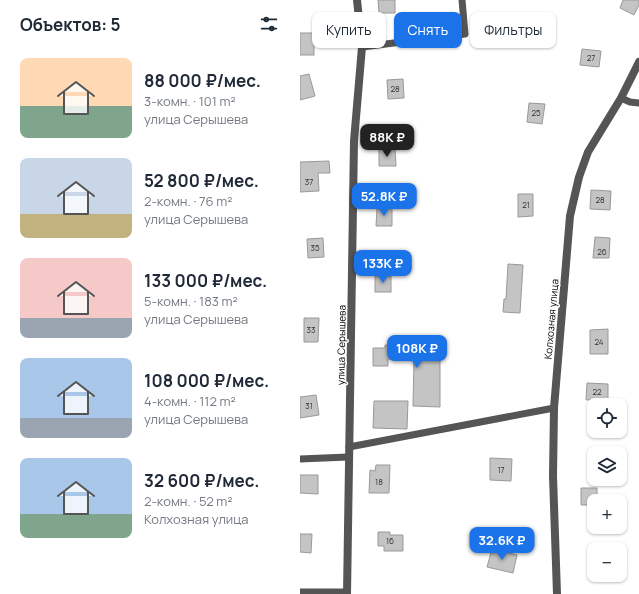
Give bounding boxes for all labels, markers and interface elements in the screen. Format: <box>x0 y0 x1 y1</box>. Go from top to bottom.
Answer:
chip: Купить <box>312 12 386 48</box>
chip: Снять <box>394 12 462 48</box>
chip: Фильтры <box>470 12 556 48</box>
text: Объектов: 5 <box>20 13 121 36</box>
icon: filters <box>258 13 280 35</box>
house number: 27 <box>587 52 595 63</box>
text: 88 000 ₽/мес. <box>144 69 261 92</box>
icon: home <box>52 74 100 122</box>
house number: 28 <box>390 83 400 94</box>
text: 3-комн. · 101 m² <box>144 92 236 110</box>
house number: 25 <box>531 107 541 118</box>
text: улица Серышева <box>144 110 248 128</box>
pin: 88K ₽ <box>359 124 415 158</box>
text: 88K ₽ <box>369 128 405 146</box>
text: 52 800 ₽/мес. <box>144 169 259 192</box>
icon: home <box>52 174 100 222</box>
house number: 37 <box>305 176 313 187</box>
pin: 52.8K ₽ <box>347 183 421 217</box>
text: 52.8K ₽ <box>361 187 407 205</box>
text: 2-комн. · 76 m² <box>144 192 232 210</box>
house number: 28 <box>595 194 605 205</box>
house number: 21 <box>522 199 530 210</box>
text: улица Серышева <box>144 210 248 228</box>
house number: 35 <box>310 242 320 253</box>
house number: 26 <box>597 246 607 257</box>
pin: 133K ₽ <box>350 250 416 284</box>
text: 133K ₽ <box>363 254 403 272</box>
text: 133 000 ₽/мес. <box>144 269 267 292</box>
icon: home <box>52 274 100 322</box>
street label: Колхозная улица <box>541 278 561 360</box>
text: 5-комн. · 183 m² <box>144 292 238 310</box>
street label: улица Серышева <box>333 305 349 385</box>
text: улица Серышева <box>144 310 248 328</box>
house number: 33 <box>307 324 315 335</box>
pin: 108K ₽ <box>384 335 450 369</box>
house number: 24 <box>594 336 604 347</box>
text: 108K ₽ <box>396 339 438 357</box>
text: 108 000 ₽/мес. <box>144 369 269 392</box>
icon: home <box>52 374 100 422</box>
house number: 22 <box>592 386 602 397</box>
text: 4-комн. · 112 m² <box>144 392 236 410</box>
map controls <box>587 398 627 582</box>
button: locate <box>587 398 627 438</box>
house number: 31 <box>305 400 313 411</box>
text: улица Серышева <box>144 410 248 428</box>
button: layers <box>587 446 627 486</box>
house number: 17 <box>497 464 505 475</box>
text: 32 600 ₽/мес. <box>144 469 259 492</box>
icon: home <box>52 474 100 522</box>
house number: 18 <box>375 476 383 487</box>
text: 2-комн. · 52 m² <box>144 492 232 510</box>
button: + <box>587 494 627 534</box>
text: Колхозная улица <box>144 510 249 528</box>
pin: 32.6K ₽ <box>465 527 539 561</box>
text: 32.6K ₽ <box>479 531 525 549</box>
house number: 16 <box>386 535 394 546</box>
button: − <box>587 542 627 582</box>

